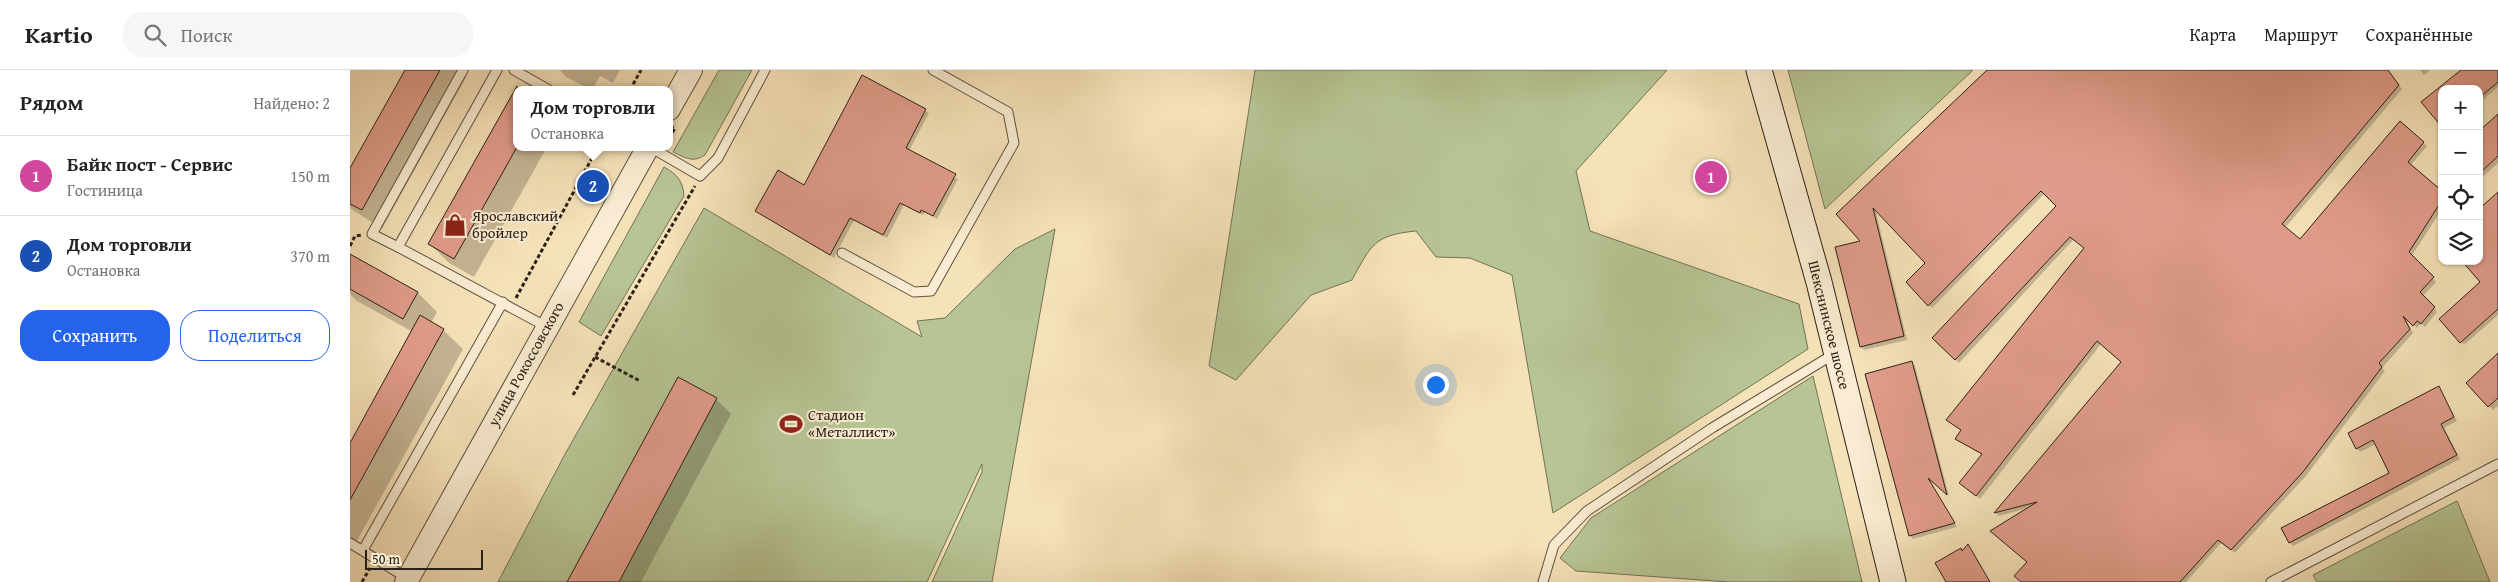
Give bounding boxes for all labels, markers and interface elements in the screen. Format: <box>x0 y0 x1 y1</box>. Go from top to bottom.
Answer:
search box <box>123 12 473 57</box>
text: Kartio <box>25 17 93 52</box>
icon: search <box>141 21 169 49</box>
text: Поиск <box>181 21 232 49</box>
text: Карта <box>2190 21 2236 48</box>
text: Маршрут <box>2264 21 2338 48</box>
text: Сохранённые <box>2366 21 2473 48</box>
map controls <box>2438 85 2483 265</box>
button: + <box>2438 85 2483 130</box>
popup <box>513 86 673 151</box>
text: Рядом <box>20 87 83 118</box>
text: Найдено: 2 <box>253 91 330 115</box>
text: Дом торговли <box>531 93 655 121</box>
text: Остановка <box>531 121 604 145</box>
button: − <box>2438 130 2483 175</box>
text: Байк пост - Сервис <box>67 150 233 178</box>
pin: 1 <box>1695 158 1727 196</box>
text: 1 <box>32 164 40 188</box>
text: 150 m <box>290 164 330 188</box>
pin: 2 <box>577 167 609 205</box>
button: locate <box>2438 175 2483 220</box>
text: Гостиница <box>67 178 143 202</box>
place label: Ярославский бройлер <box>471 205 558 243</box>
shop icon: Ярославский бройлер <box>442 212 468 238</box>
button: layers <box>2438 220 2483 265</box>
text: Дом торговли <box>67 230 192 258</box>
text: 2 <box>32 244 40 268</box>
text: 370 m <box>290 244 330 268</box>
text: Остановка <box>67 258 140 282</box>
street label: Шекснинское шоссе <box>1803 258 1856 392</box>
street label: улица Рокоссовского <box>482 297 569 431</box>
button: Сохранить <box>20 310 170 361</box>
button: Поделиться <box>180 310 330 361</box>
your location <box>1423 372 1449 398</box>
place label: Стадион «Металлист» <box>808 404 895 442</box>
sports icon: Стадион «Металлист» <box>778 411 804 437</box>
scale bar <box>365 547 482 570</box>
text: 50 m <box>372 549 400 569</box>

